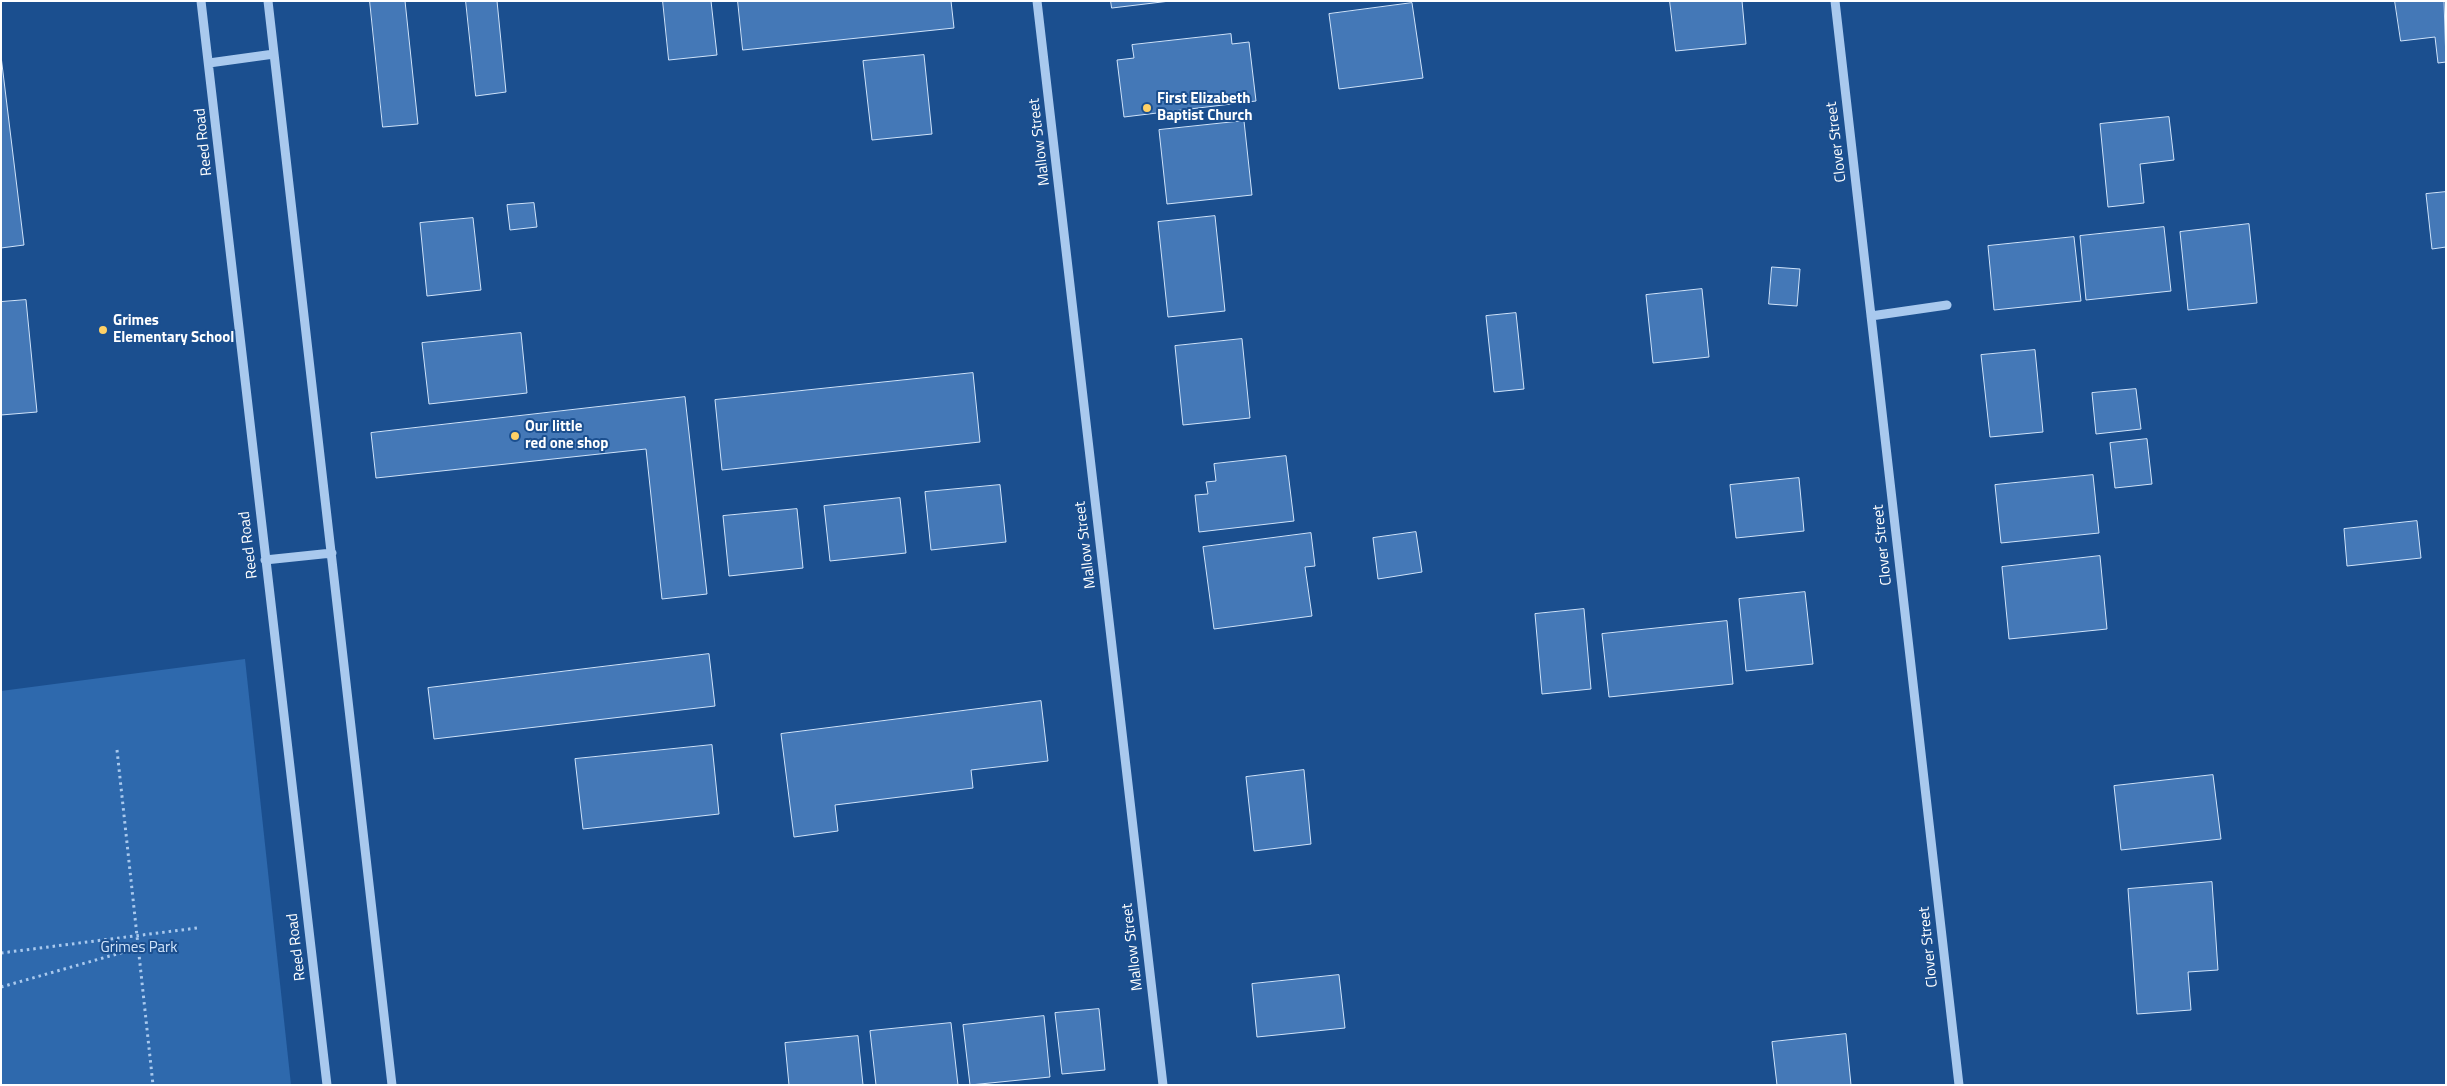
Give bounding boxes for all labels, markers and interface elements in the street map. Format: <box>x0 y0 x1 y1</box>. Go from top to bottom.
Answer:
place label: First Elizabeth Baptist Church <box>1157 90 1252 125</box>
street label: Mallow Street <box>1026 97 1054 187</box>
street label: Clover Street <box>1823 101 1851 183</box>
marker: First Elizabeth Baptist Church <box>1141 102 1153 114</box>
street label: Reed Road <box>191 107 217 177</box>
place label: Grimes Elementary School <box>113 312 234 347</box>
marker: Grimes Elementary School <box>97 324 109 336</box>
place label: Our little red one shop <box>525 418 609 453</box>
marker: Our little red one shop <box>509 430 521 442</box>
street label: Mallow Street <box>1072 500 1100 590</box>
street label: Clover Street <box>1870 504 1896 586</box>
street label: Reed Road <box>236 510 262 580</box>
street label: Mallow Street <box>1119 902 1147 992</box>
street label: Clover Street <box>1916 906 1942 988</box>
street label: Reed Road <box>284 912 310 982</box>
park label: Grimes Park <box>101 939 177 957</box>

